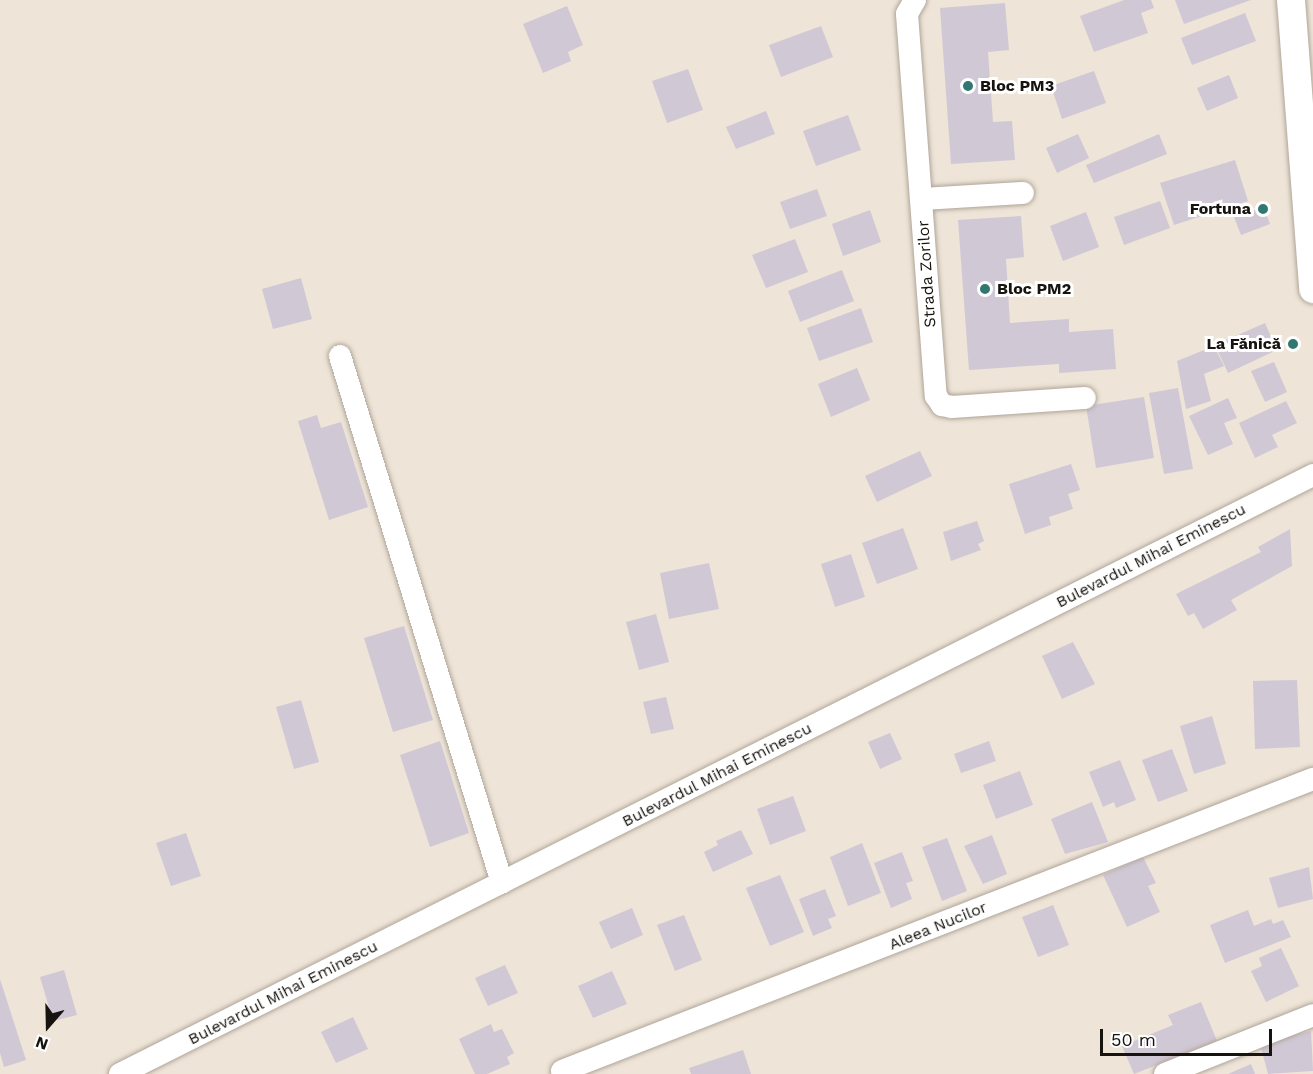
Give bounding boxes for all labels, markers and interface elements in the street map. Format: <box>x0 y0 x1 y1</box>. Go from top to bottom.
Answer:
place label: Bloc PM3 <box>980 76 1054 96</box>
marker: Bloc PM3 <box>961 79 975 93</box>
place label: Fortuna <box>1190 199 1251 219</box>
marker: Fortuna <box>1256 202 1270 216</box>
street label: Strada Zorilor <box>914 219 940 329</box>
place label: Bloc PM2 <box>997 279 1071 299</box>
marker: Bloc PM2 <box>978 282 992 296</box>
place label: La Fănică <box>1206 334 1281 354</box>
marker: La Fănică <box>1286 337 1300 351</box>
street label: Bulevardul Mihai Eminescu <box>1053 500 1249 612</box>
street label: Bulevardul Mihai Eminescu <box>619 719 815 831</box>
street label: Aleea Nucilor <box>886 898 990 954</box>
street label: Bulevardul Mihai Eminescu <box>185 937 381 1049</box>
north arrow <box>18 996 78 1056</box>
scale bar <box>1103 1017 1276 1055</box>
text: 50 m <box>1111 1029 1156 1050</box>
text: N <box>33 1032 51 1054</box>

